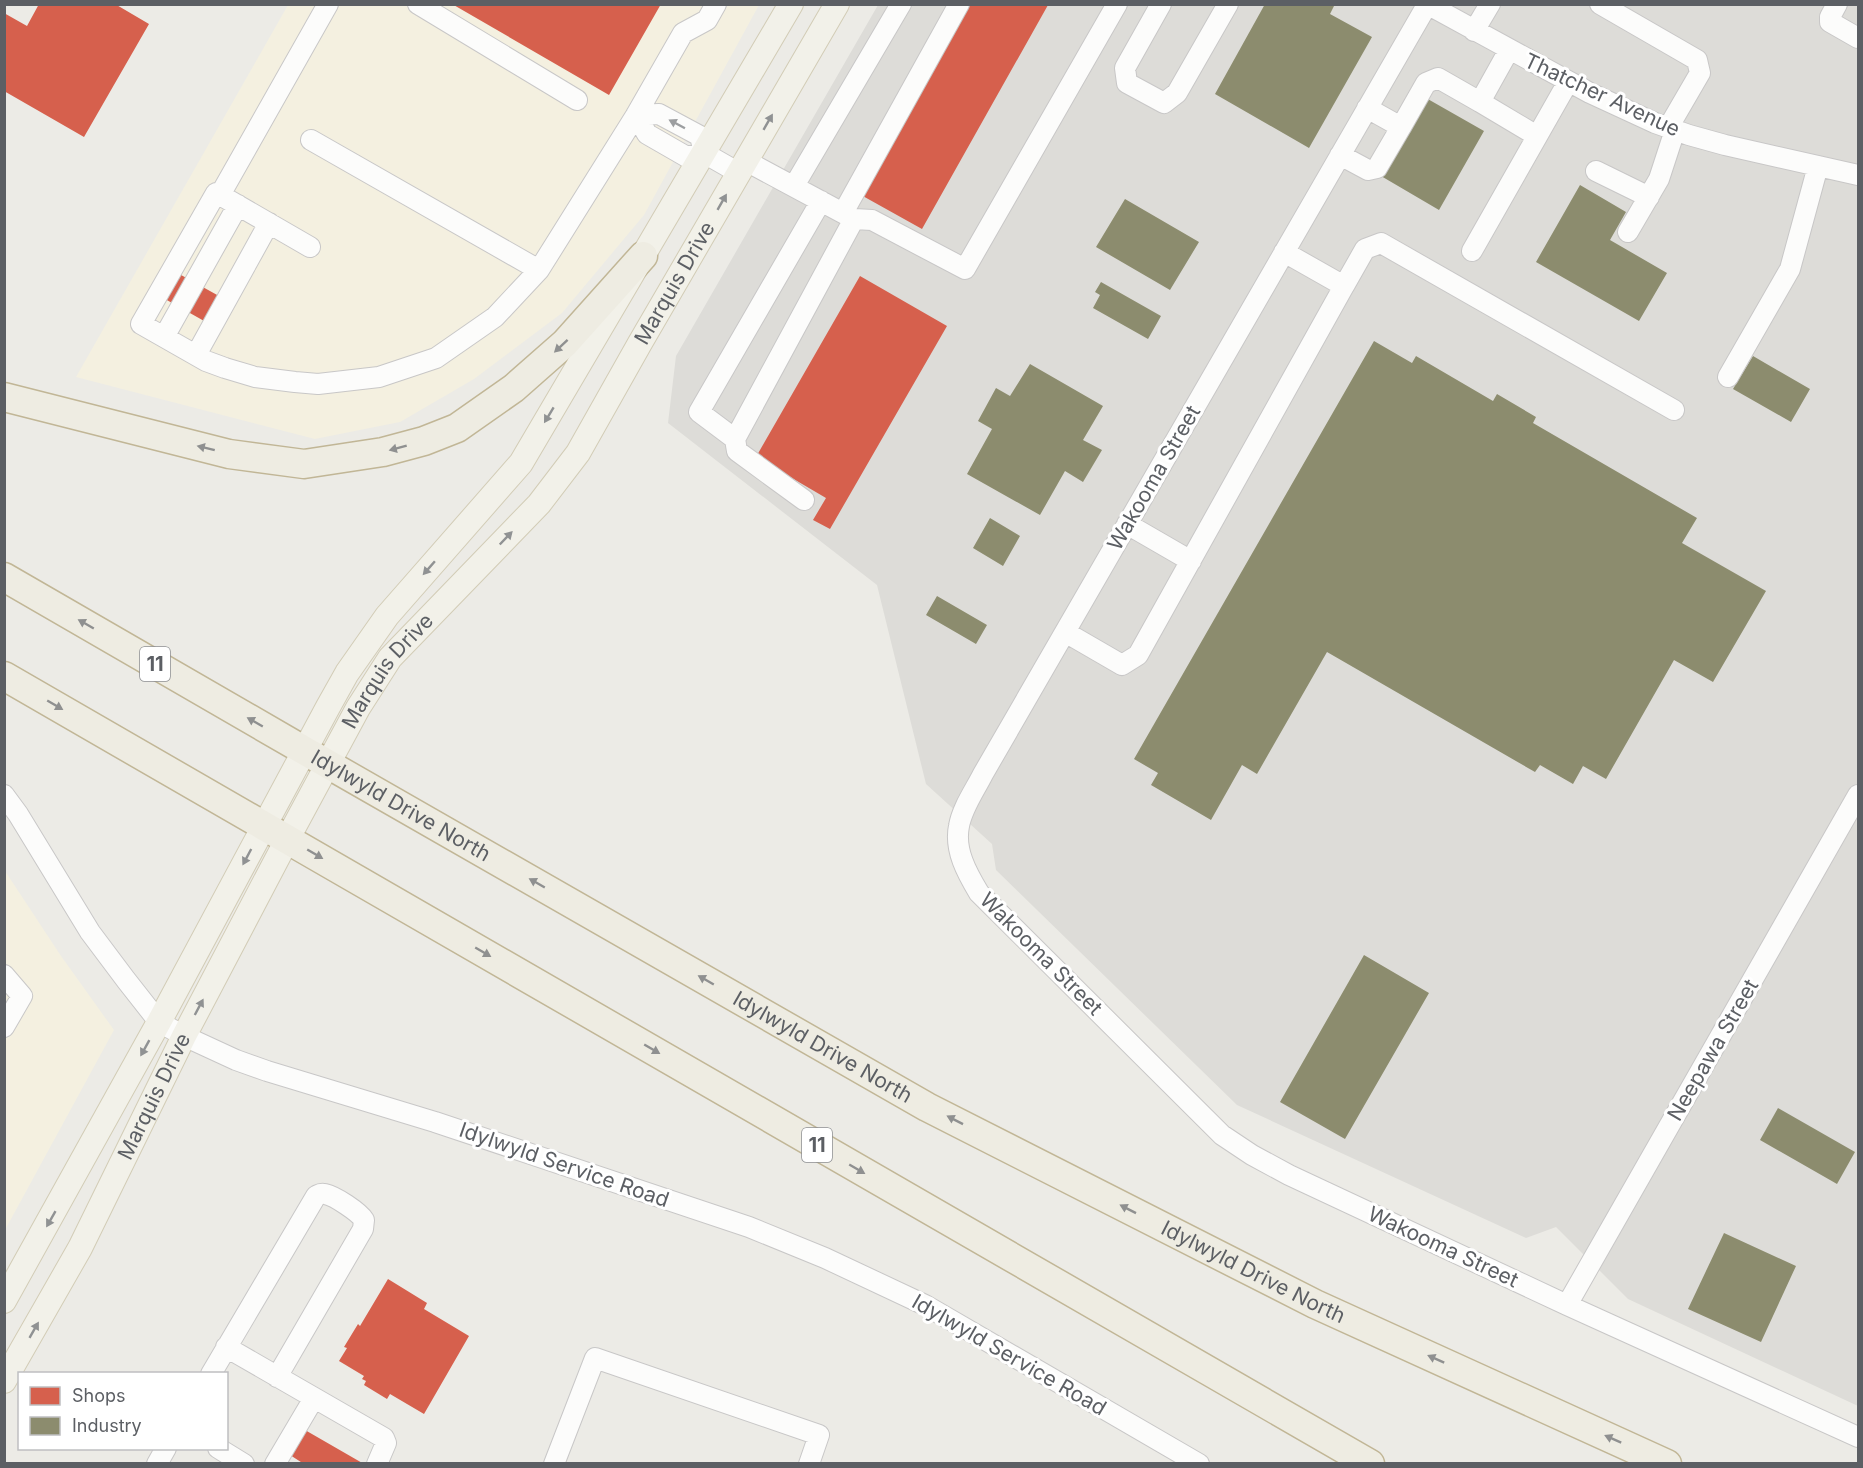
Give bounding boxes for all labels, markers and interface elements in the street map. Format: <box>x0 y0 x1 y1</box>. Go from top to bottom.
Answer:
street label: Thatcher Avenue <box>1520 48 1684 142</box>
one-way arrow <box>763 113 773 130</box>
one-way arrow <box>668 119 685 129</box>
one-way arrow <box>717 193 727 210</box>
street label: Marquis Drive <box>629 217 720 349</box>
one-way arrow <box>555 339 569 353</box>
street label: Wakooma Street <box>1102 401 1205 555</box>
one-way arrow <box>544 407 554 424</box>
one-way arrow <box>197 443 215 453</box>
one-way arrow <box>389 444 407 453</box>
one-way arrow <box>499 531 513 545</box>
one-way arrow <box>423 560 436 575</box>
street label: Marquis Drive <box>336 608 438 733</box>
one-way arrow <box>78 618 94 629</box>
road number: 11 <box>140 647 170 681</box>
one-way arrow <box>47 700 64 710</box>
one-way arrow <box>246 717 263 727</box>
street label: Idylwyld Drive North <box>307 744 495 867</box>
one-way arrow <box>242 849 251 866</box>
one-way arrow <box>307 849 324 859</box>
one-way arrow <box>528 878 545 888</box>
street label: Wakooma Street <box>975 887 1108 1020</box>
one-way arrow <box>475 946 492 956</box>
street label: Neepawa Street <box>1662 974 1763 1125</box>
one-way arrow <box>698 975 714 986</box>
street label: Idylwyld Drive North <box>729 986 917 1108</box>
one-way arrow <box>194 999 204 1016</box>
street label: Marquis Drive <box>112 1029 195 1164</box>
one-way arrow <box>140 1040 150 1057</box>
one-way arrow <box>644 1044 661 1054</box>
one-way arrow <box>946 1116 963 1125</box>
street label: Idylwyld Service Road <box>456 1117 672 1212</box>
road number: 11 <box>802 1128 832 1162</box>
one-way arrow <box>849 1163 865 1174</box>
street label: Wakooma Street <box>1364 1201 1522 1292</box>
one-way arrow <box>1120 1204 1137 1214</box>
one-way arrow <box>46 1211 56 1228</box>
street label: Idylwyld Drive North <box>1157 1215 1349 1328</box>
street label: Idylwyld Service Road <box>908 1289 1111 1420</box>
one-way arrow <box>29 1322 39 1339</box>
one-way arrow <box>1427 1354 1444 1363</box>
legend <box>18 1372 228 1450</box>
text: Shops <box>72 1385 126 1406</box>
text: Industry <box>72 1415 142 1436</box>
one-way arrow <box>1605 1435 1622 1444</box>

